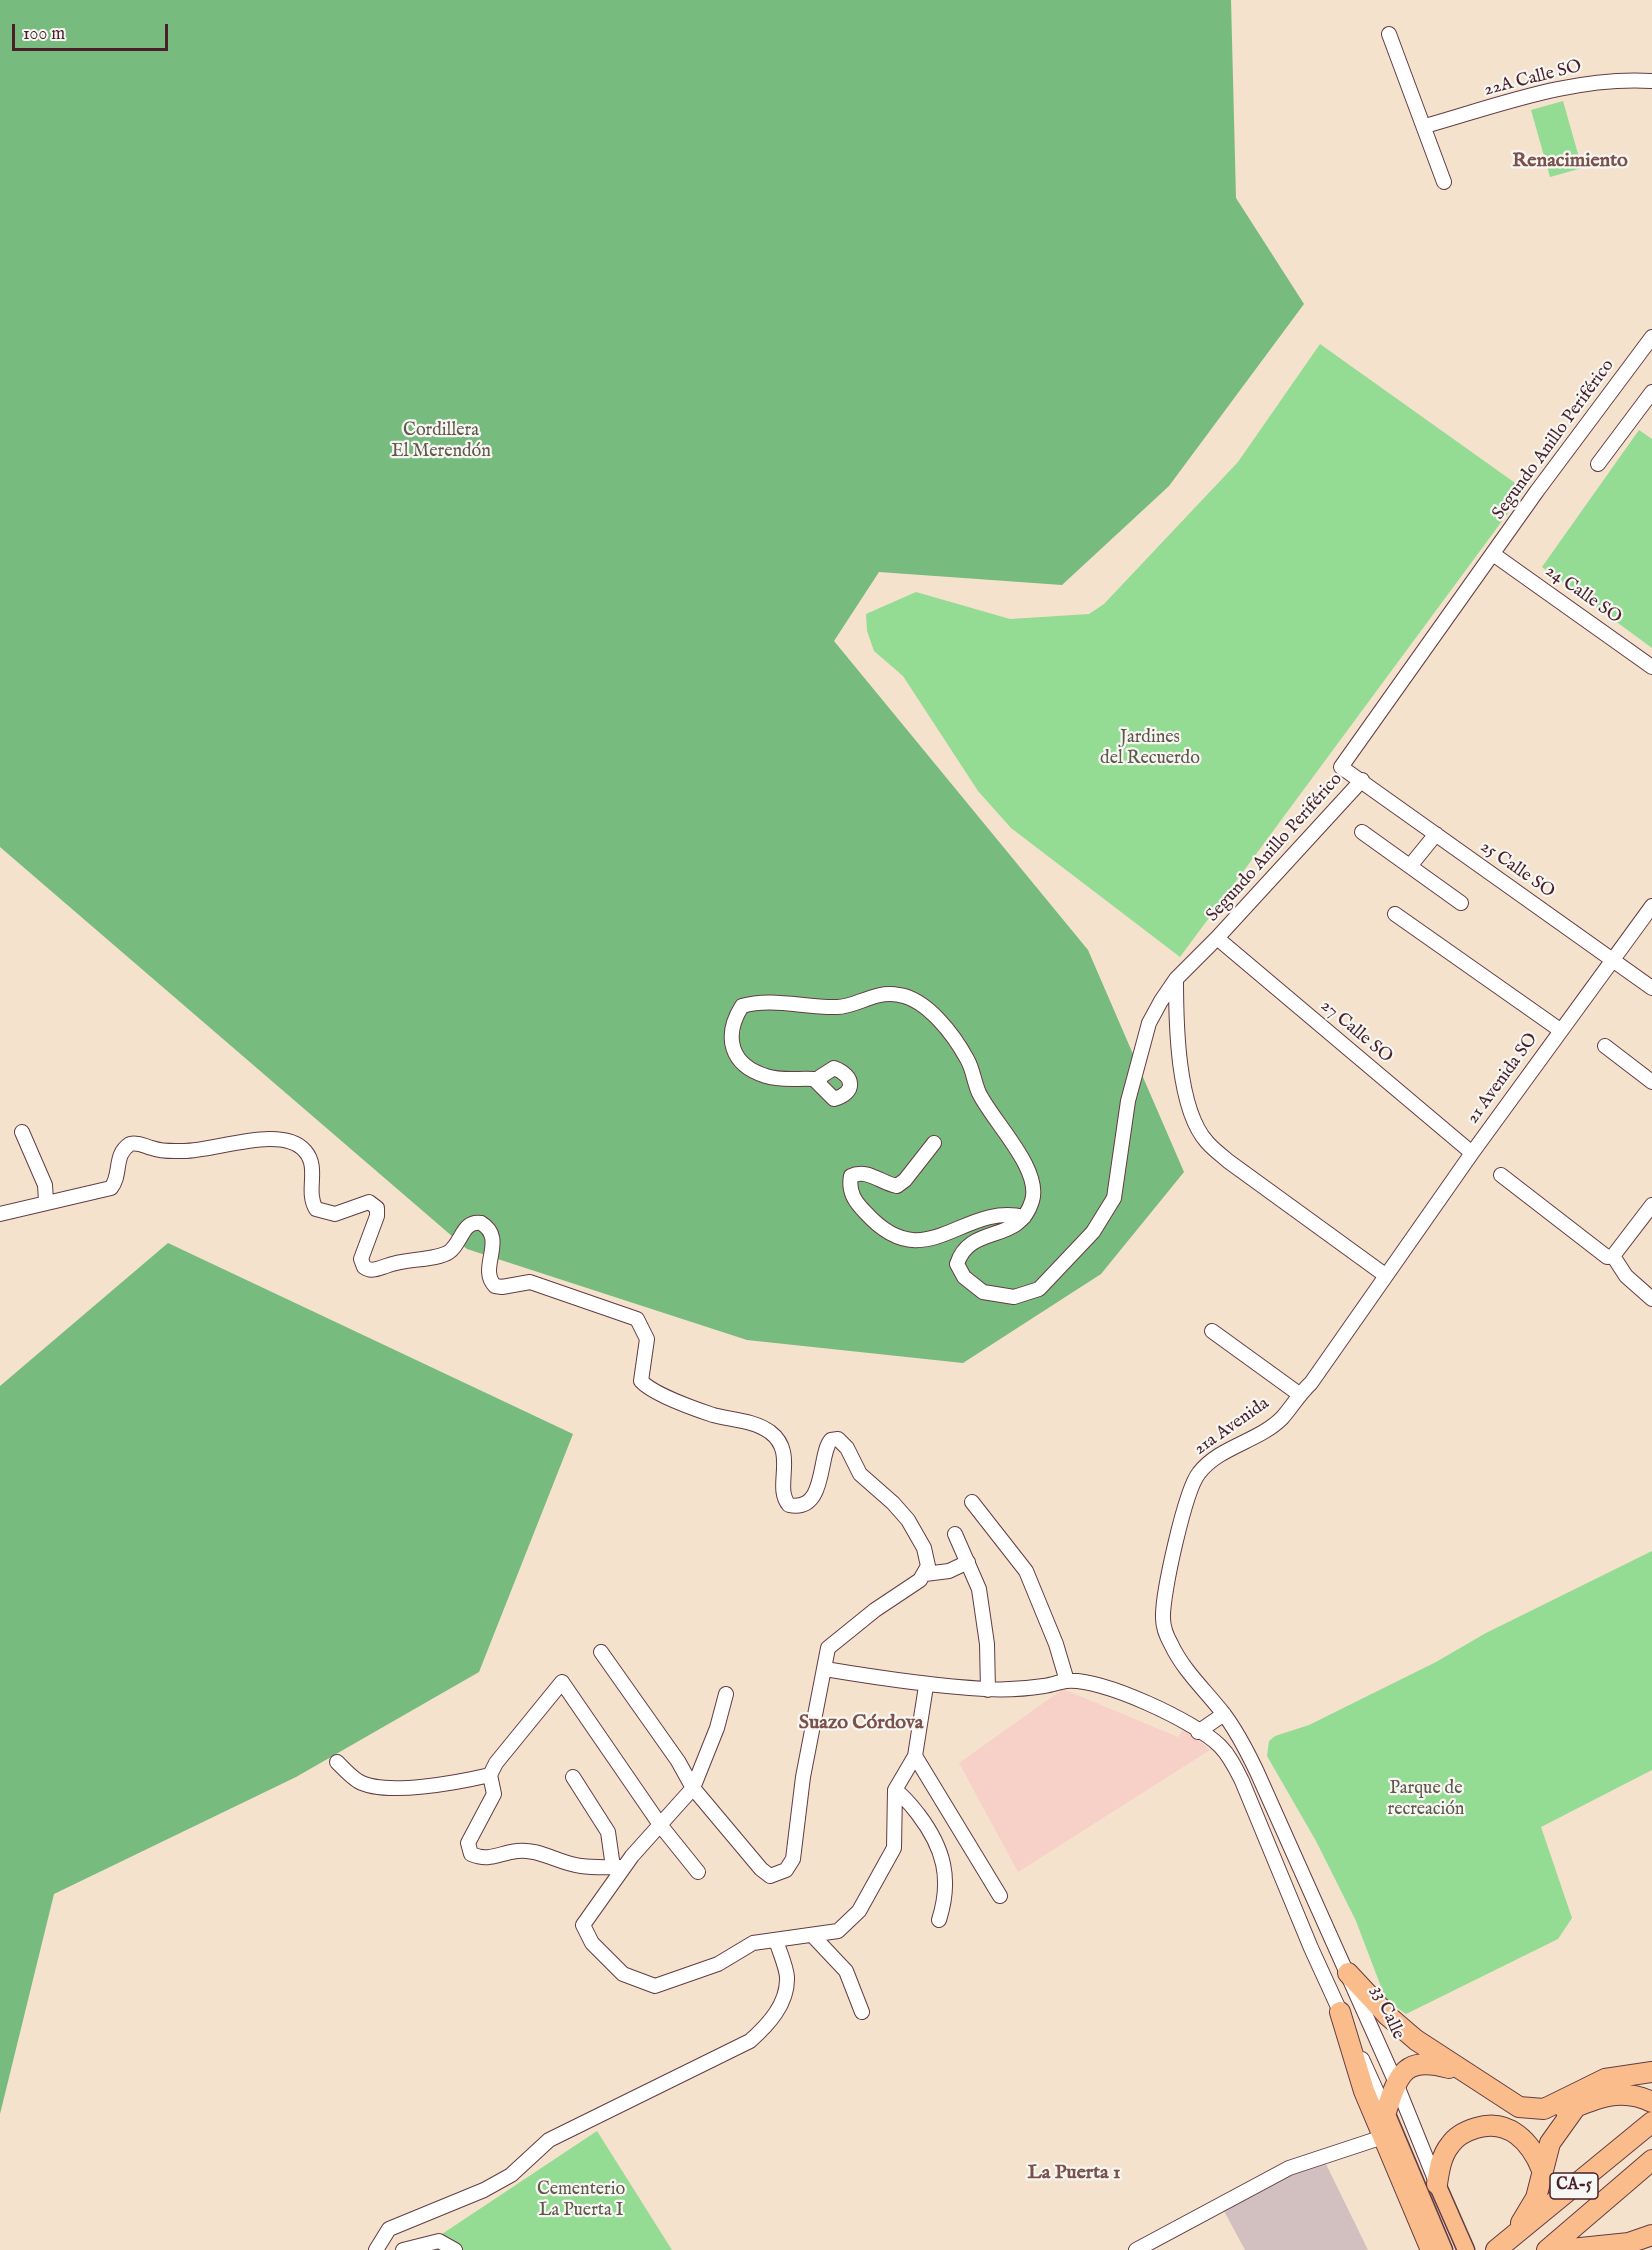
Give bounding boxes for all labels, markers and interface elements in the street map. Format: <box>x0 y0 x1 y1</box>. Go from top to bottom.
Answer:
scale bar <box>15 12 171 50</box>
text: 100 m <box>23 23 65 46</box>
street label: 22A Calle SO <box>1482 56 1584 102</box>
district label: Renacimiento <box>1512 150 1628 174</box>
street label: Segundo Anillo Periférico <box>1489 356 1619 524</box>
park label: Cordillera El Merendón <box>391 420 491 462</box>
street label: 24 Calle SO <box>1541 561 1625 629</box>
park label: Jardines del Recuerdo <box>1100 727 1200 770</box>
street label: Segundo Anillo Periférico <box>1202 769 1348 927</box>
street label: 25 Calle SO <box>1476 837 1558 903</box>
street label: 27 Calle SO <box>1316 996 1396 1068</box>
street label: 21 Avenida SO <box>1463 1029 1543 1129</box>
street label: 21a Avenida <box>1190 1393 1274 1461</box>
district label: Suazo Córdova <box>799 1712 923 1736</box>
park label: Parque de recreación <box>1388 1778 1464 1820</box>
street label: 33 Calle <box>1366 1983 1408 2043</box>
district label: La Puerta 1 <box>1027 2162 1121 2186</box>
road number: CA-5 <box>1550 2173 1598 2199</box>
park label: Cementerio La Puerta I <box>537 2179 625 2222</box>

